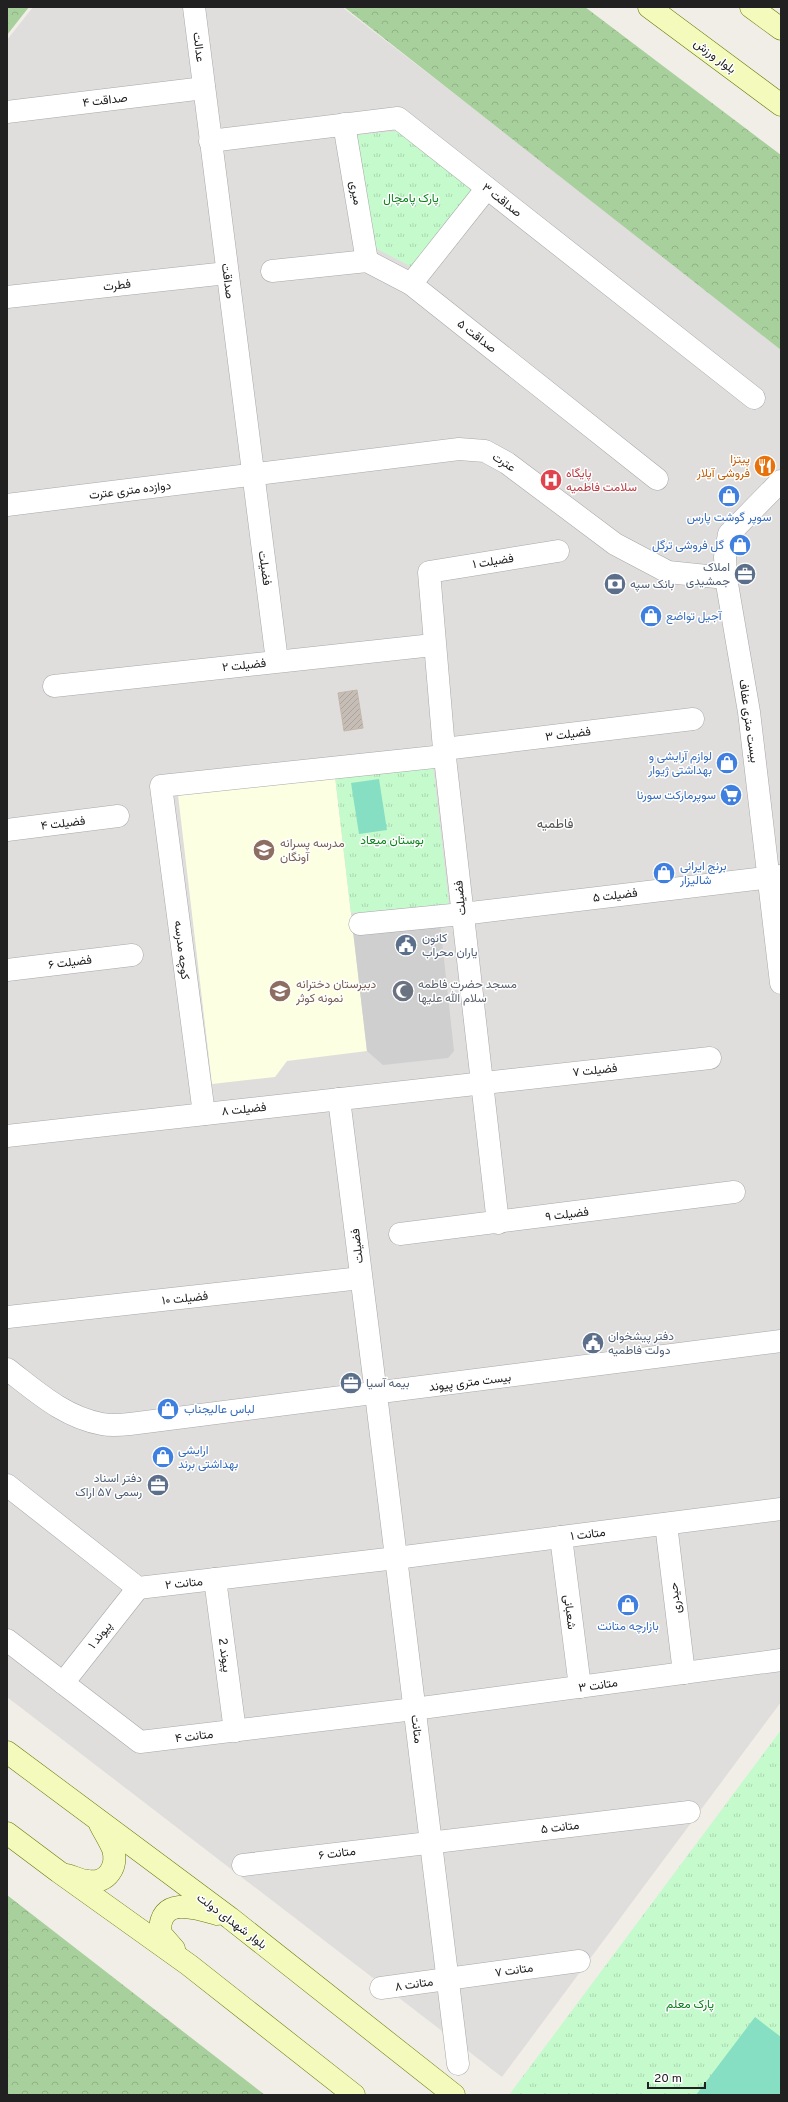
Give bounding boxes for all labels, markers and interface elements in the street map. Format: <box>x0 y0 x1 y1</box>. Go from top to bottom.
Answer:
street label: عدالت <box>188 31 208 63</box>
street label: بلوار ورزش <box>690 36 739 78</box>
street label: صداقت ۴ <box>82 90 129 112</box>
street label: میری <box>345 180 365 207</box>
street label: صداقت ۳ <box>478 180 525 221</box>
park label: پارک پامچال <box>383 191 439 207</box>
street label: صداقت <box>217 262 237 300</box>
street label: فطرت <box>102 277 132 295</box>
street label: صداقت ۵ <box>453 316 499 357</box>
street label: عترت <box>489 450 518 476</box>
place label: پیتزا فروشی آیلار <box>696 452 750 482</box>
restaurant icon: پیتزا فروشی آیلار <box>752 453 778 479</box>
place label: پایگاه سلامت فاطمیه <box>566 466 637 496</box>
hospital icon: پایگاه سلامت فاطمیه <box>538 467 564 493</box>
street label: دوازده متری عترت <box>88 478 172 504</box>
shop icon: سوپر گوشت پارس <box>716 483 742 509</box>
place label: سوپر گوشت پارس <box>687 510 771 526</box>
shop icon: گل فروشی ترگل <box>727 532 753 558</box>
place label: گل فروشی ترگل <box>652 538 724 554</box>
street label: فضیلت <box>254 550 274 587</box>
street label: فضیلت ۱ <box>471 551 515 573</box>
place label: املاک جمشیدی <box>686 560 730 590</box>
office icon: املاک جمشیدی <box>732 561 758 587</box>
bank icon: بانک سپه <box>602 571 628 597</box>
place label: بانک سپه <box>630 577 674 593</box>
shop icon: آجیل تواضع <box>638 603 664 629</box>
place label: آجیل تواضع <box>666 609 723 625</box>
street label: فضیلت ۲ <box>221 656 267 676</box>
street label: بیست متری عفاف <box>734 678 762 764</box>
street label: فضیلت ۳ <box>544 724 592 746</box>
place label: لوازم آرایشی و بهداشتی ژیوار <box>647 749 712 779</box>
shop icon: لوازم آرایشی و بهداشتی ژیوار <box>714 750 740 776</box>
supermarket icon: سوپرمارکت سورنا <box>718 782 744 808</box>
place label: سوپرمارکت سورنا <box>637 788 716 804</box>
street label: فضیلت ۴ <box>40 813 86 835</box>
district label: فاطمیه <box>537 817 573 833</box>
park label: بوستان میعاد <box>360 833 424 849</box>
place label: مدرسه پسرانه آونگان <box>280 836 345 866</box>
school or university icon: مدرسه پسرانه آونگان <box>251 837 277 863</box>
place label: برنج ایرانی شالیزار <box>679 859 727 889</box>
shop icon: برنج ایرانی شالیزار <box>651 860 677 886</box>
street label: فضیلت <box>451 880 471 916</box>
street label: فضیلت ۵ <box>592 885 638 907</box>
street label: کوچه مدرسه <box>169 920 193 981</box>
place label: کانون یاران محراب <box>422 931 478 961</box>
public building icon: کانون یاران محراب <box>393 932 419 958</box>
street label: فضیلت ۶ <box>47 952 93 974</box>
place label: دبیرستان دخترانه نمونه کوثر <box>295 977 376 1007</box>
place label: مسجد حضرت فاطمه سلام الله علیها <box>418 977 517 1007</box>
school or university icon: دبیرستان دخترانه نمونه کوثر <box>267 978 293 1004</box>
mosque icon: مسجد حضرت فاطمه سلام الله علیها <box>390 978 416 1004</box>
street label: فضیلت ۷ <box>572 1061 618 1081</box>
street label: فضیلت ۸ <box>221 1100 267 1120</box>
street label: فضیلت ۹ <box>544 1204 590 1226</box>
street label: فضیلت <box>348 1227 368 1264</box>
street label: فضیلت ۱۰ <box>161 1289 209 1309</box>
place label: دفتر پیشخوان دولت فاطمیه <box>608 1329 674 1359</box>
public building icon: دفتر پیشخوان دولت فاطمیه <box>580 1330 606 1356</box>
office icon: بیمه آسیا <box>338 1370 364 1396</box>
street label: بیست متری پیوند <box>428 1370 512 1396</box>
place label: بیمه آسیا <box>366 1376 410 1392</box>
shop icon: لباس عالیجناب <box>155 1396 181 1422</box>
place label: لباس عالیجناب <box>184 1402 255 1418</box>
place label: ارایشی بهداشتی برند <box>178 1443 238 1473</box>
shop icon: ارایشی بهداشتی برند <box>150 1444 176 1470</box>
place label: دفتر اسناد رسمی ۵۷ اراک <box>75 1471 142 1501</box>
office icon: دفتر اسناد رسمی ۵۷ اراک <box>145 1472 171 1498</box>
street label: متانت ۱ <box>570 1525 606 1545</box>
street label: متانت ۲ <box>164 1574 204 1594</box>
street label: حیدری <box>666 1581 686 1614</box>
shop icon: بازارچه متانت <box>615 1592 641 1618</box>
street label: شعبانی <box>559 1594 579 1630</box>
street label: پیوند ۱ <box>85 1619 117 1653</box>
place label: بازارچه متانت <box>597 1619 659 1635</box>
street label: پیوند 2 <box>214 1637 234 1673</box>
street label: متانت ۳ <box>577 1675 619 1697</box>
street label: متانت <box>406 1714 426 1744</box>
street label: متانت ۴ <box>174 1727 214 1747</box>
street label: متانت ۵ <box>540 1818 580 1838</box>
street label: متانت ۶ <box>318 1844 357 1864</box>
street label: بلوار شهدای دولت <box>193 1890 270 1953</box>
street label: متانت ۷ <box>494 1960 534 1982</box>
street label: متانت ۸ <box>394 1974 434 1996</box>
park label: پارک معلم <box>666 1997 714 2013</box>
scale bar <box>648 2064 705 2090</box>
text: 20 m <box>654 2071 682 2087</box>

